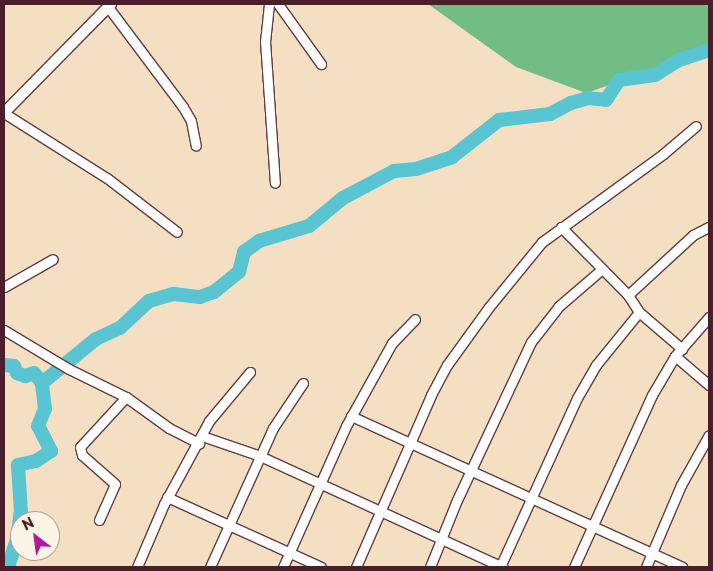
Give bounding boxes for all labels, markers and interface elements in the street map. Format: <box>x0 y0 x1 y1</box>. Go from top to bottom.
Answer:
north arrow <box>10 511 60 561</box>
text: N <box>18 512 38 535</box>

